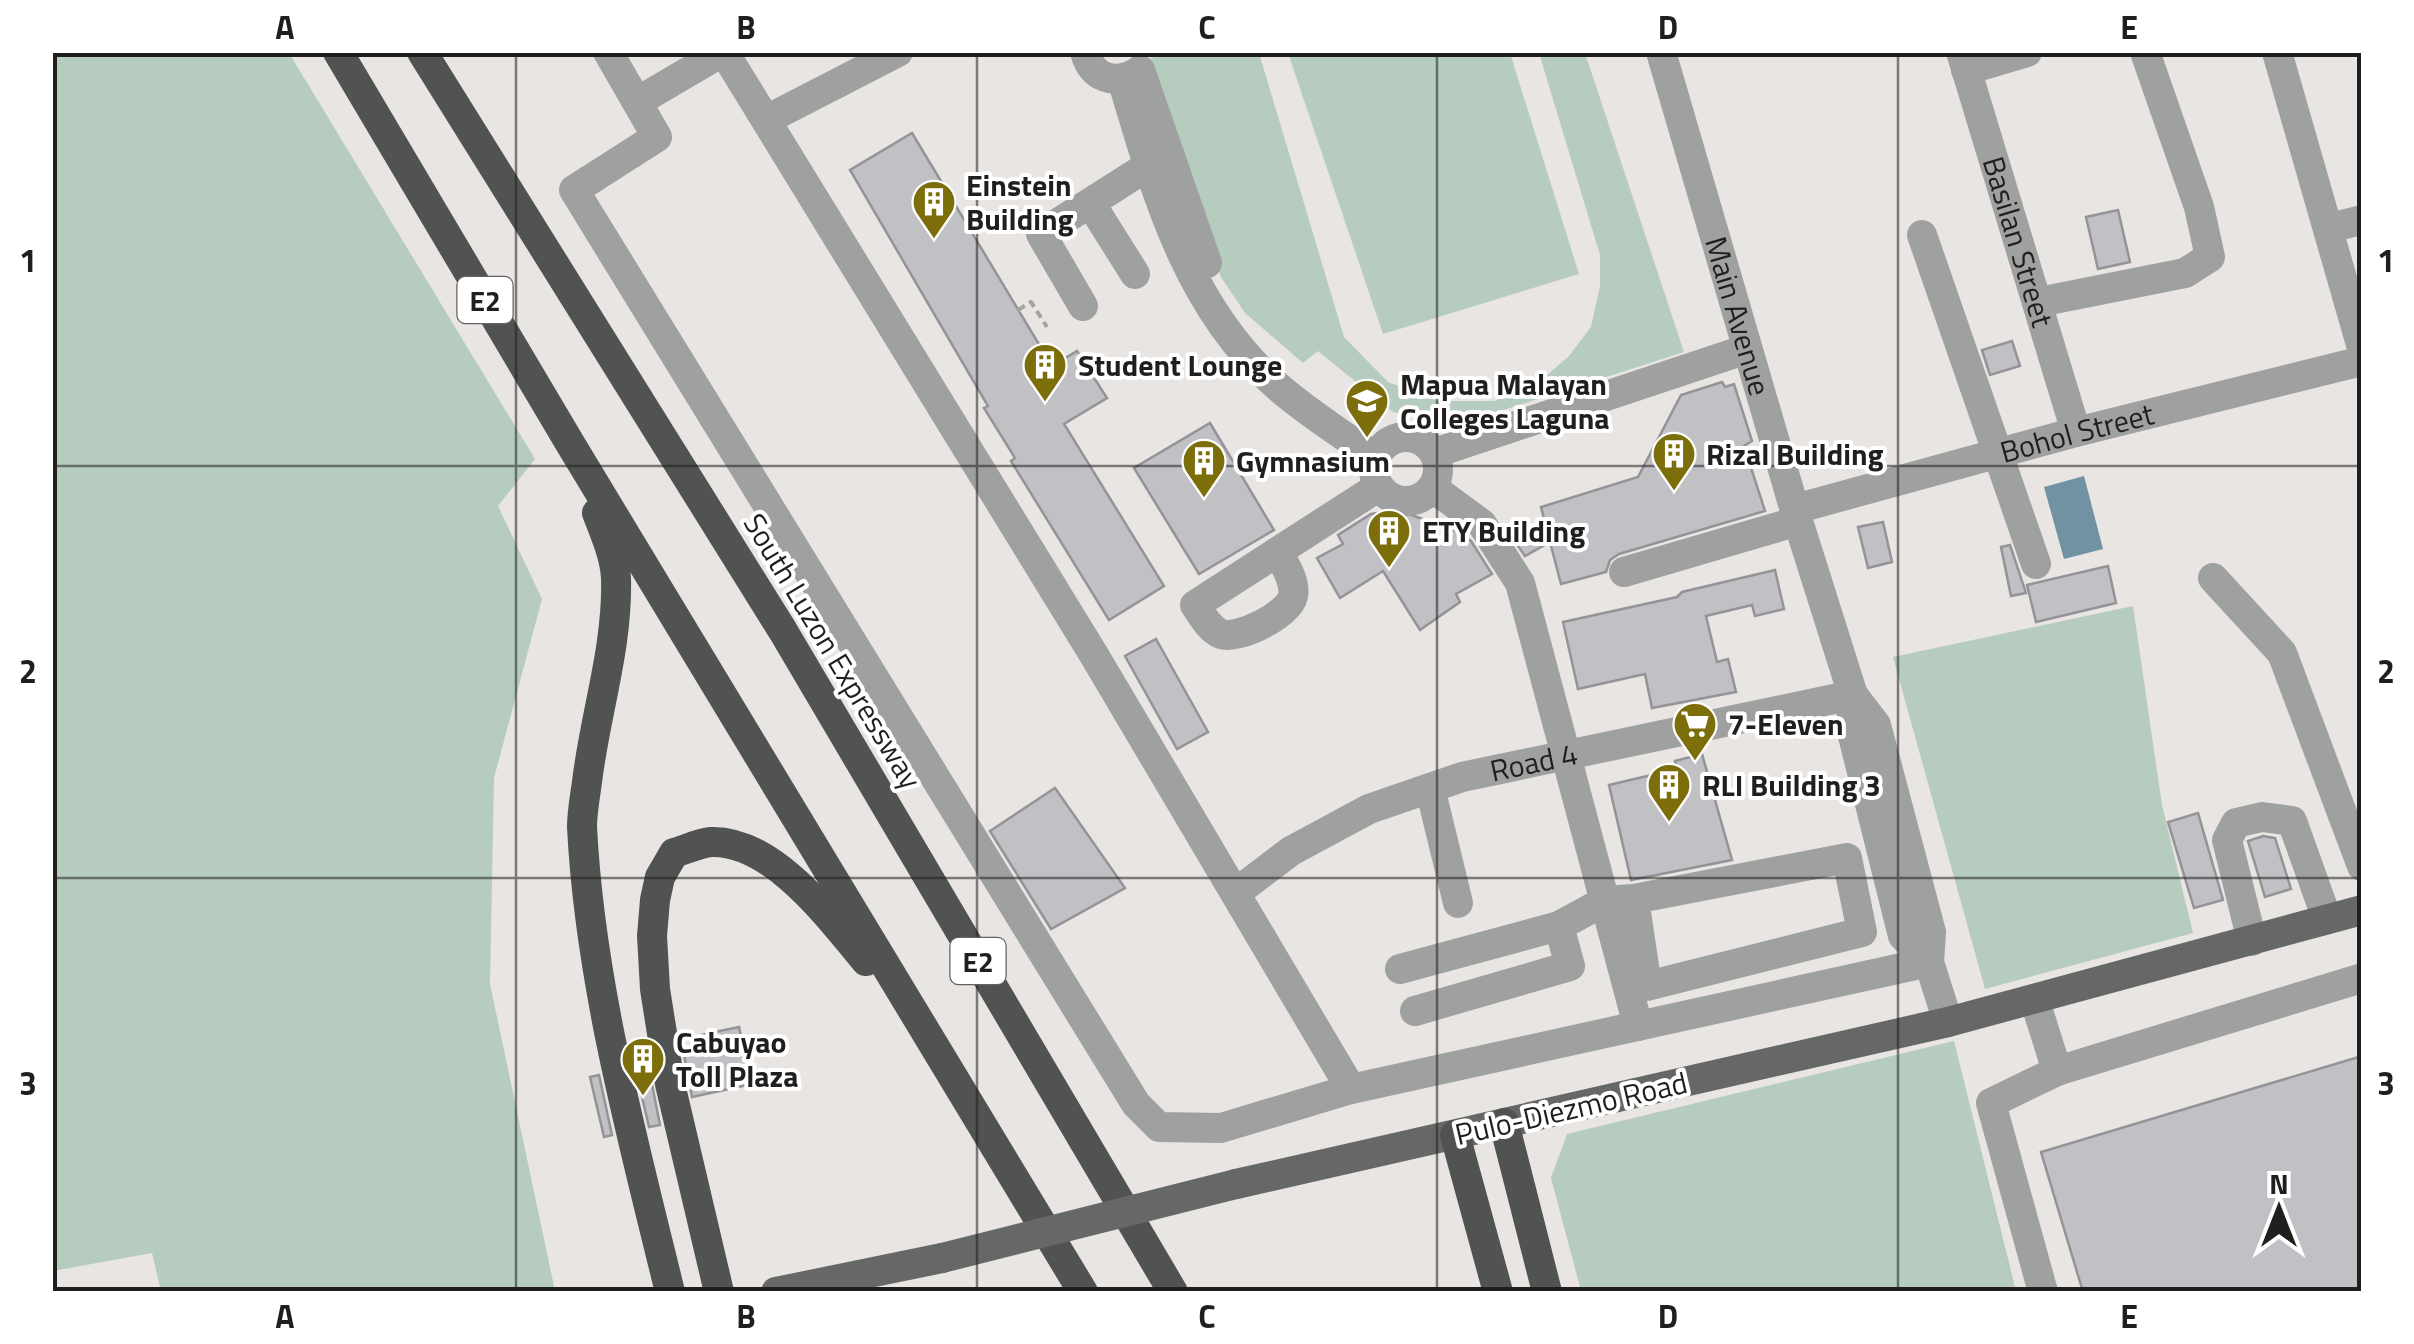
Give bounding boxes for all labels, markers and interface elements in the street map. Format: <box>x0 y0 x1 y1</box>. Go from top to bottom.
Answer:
text: A <box>275 3 295 51</box>
text: B <box>736 3 756 51</box>
text: C <box>1198 3 1216 51</box>
text: D <box>1658 3 1678 51</box>
text: E <box>2120 3 2138 51</box>
street label: Basilan Street <box>1971 151 2066 333</box>
place label: Einstein Building <box>966 162 1074 242</box>
building icon: Einstein Building <box>911 179 957 240</box>
street label: Main Avenue <box>1693 231 1783 401</box>
text: 1 <box>19 236 37 284</box>
text: 1 <box>2377 236 2395 284</box>
road number: E2 <box>458 277 512 323</box>
building icon: Student Lounge <box>1022 342 1068 403</box>
place label: Student Lounge <box>1078 342 1282 388</box>
place label: Mapua Malayan Colleges Laguna <box>1400 361 1610 441</box>
school or university icon: Mapua Malayan Colleges Laguna <box>1344 378 1390 439</box>
street label: Bohol Street <box>1995 390 2159 475</box>
building icon: Rizal Building <box>1651 431 1697 492</box>
place label: Rizal Building <box>1706 431 1884 477</box>
building icon: Gymnasium <box>1181 438 1227 499</box>
place label: Gymnasium <box>1236 438 1390 484</box>
street label: South Luzon Expressway <box>732 504 934 798</box>
building icon: ETY Building <box>1366 508 1412 569</box>
place label: ETY Building <box>1422 508 1585 554</box>
text: 2 <box>19 647 37 695</box>
text: 2 <box>2377 647 2395 695</box>
supermarket icon: 7-Eleven <box>1672 701 1718 762</box>
place label: 7-Eleven <box>1728 701 1844 747</box>
street label: Road 4 <box>1486 730 1582 794</box>
building icon: RLI Building 3 <box>1646 762 1692 823</box>
place label: RLI Building 3 <box>1702 762 1881 808</box>
road number: E2 <box>950 938 1006 984</box>
place label: Cabuyao Toll Plaza <box>676 1019 799 1099</box>
building icon: Cabuyao Toll Plaza <box>620 1036 666 1097</box>
text: 3 <box>19 1059 37 1107</box>
street label: Pulo-Diezmo Road <box>1450 1059 1692 1157</box>
text: 3 <box>2377 1059 2395 1107</box>
north arrow <box>2229 1159 2329 1259</box>
text: N <box>2269 1162 2289 1205</box>
text: A <box>275 1292 295 1340</box>
text: B <box>736 1292 756 1340</box>
text: C <box>1198 1292 1216 1340</box>
text: D <box>1658 1292 1678 1340</box>
text: E <box>2120 1292 2138 1340</box>

